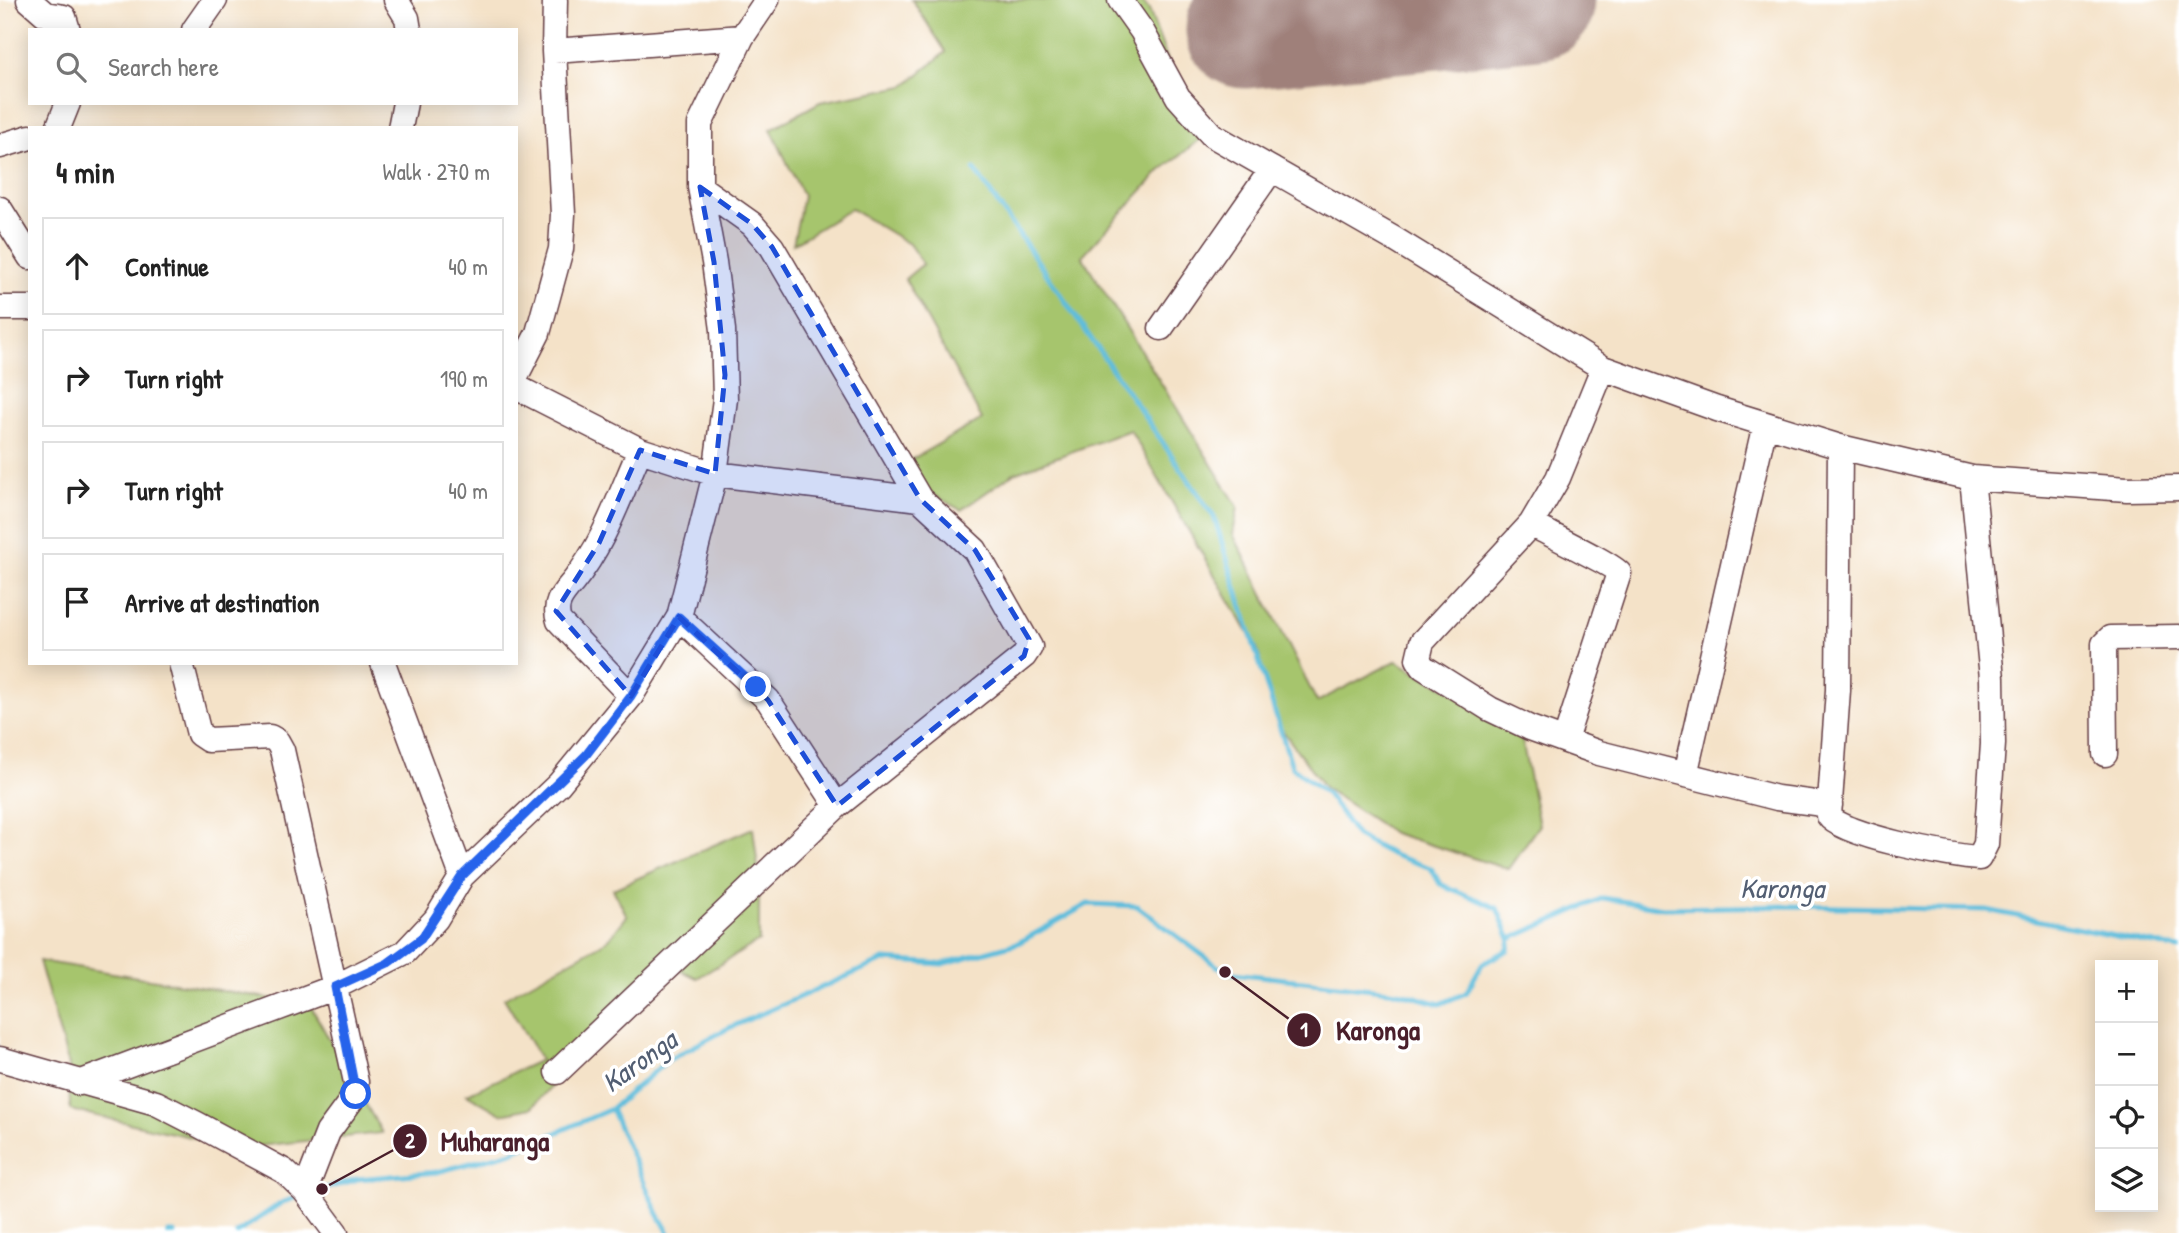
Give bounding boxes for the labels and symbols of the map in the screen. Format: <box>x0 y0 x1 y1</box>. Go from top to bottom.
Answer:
route end <box>740 671 771 702</box>
water label: Karonga <box>1740 869 1827 907</box>
callout: Karonga <box>1287 1005 1434 1054</box>
text: Karonga <box>1336 1011 1420 1050</box>
text: 1 <box>1300 1015 1308 1044</box>
water label: Karonga <box>594 1019 687 1101</box>
route start <box>340 1078 371 1109</box>
callout: Muharanga <box>392 1116 564 1165</box>
text: Muharanga <box>441 1122 549 1161</box>
text: 2 <box>405 1126 415 1155</box>

